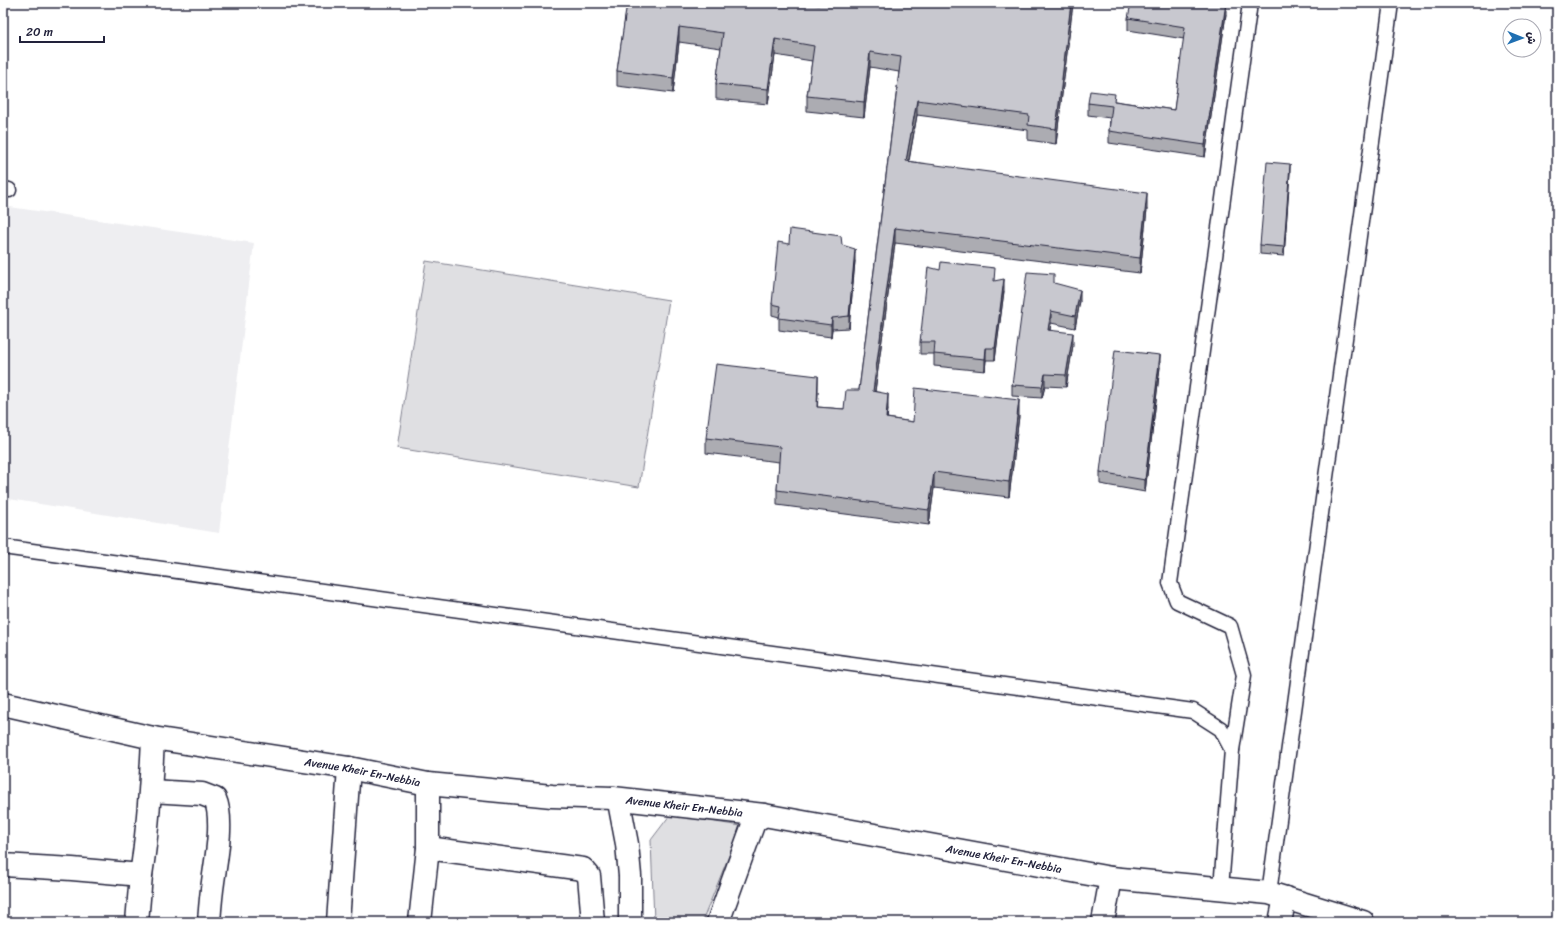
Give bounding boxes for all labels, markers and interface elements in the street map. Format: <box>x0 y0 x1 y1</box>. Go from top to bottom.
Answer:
scale bar <box>20 18 104 44</box>
north arrow <box>1502 18 1542 58</box>
text: 20 m <box>26 21 53 43</box>
text: ش <box>1522 32 1541 44</box>
street label: Avenue Kheir En-Nebbia <box>302 752 422 792</box>
street label: Avenue Kheir En-Nebbia <box>624 790 744 823</box>
street label: Avenue Kheir En-Nebbia <box>943 839 1064 879</box>

